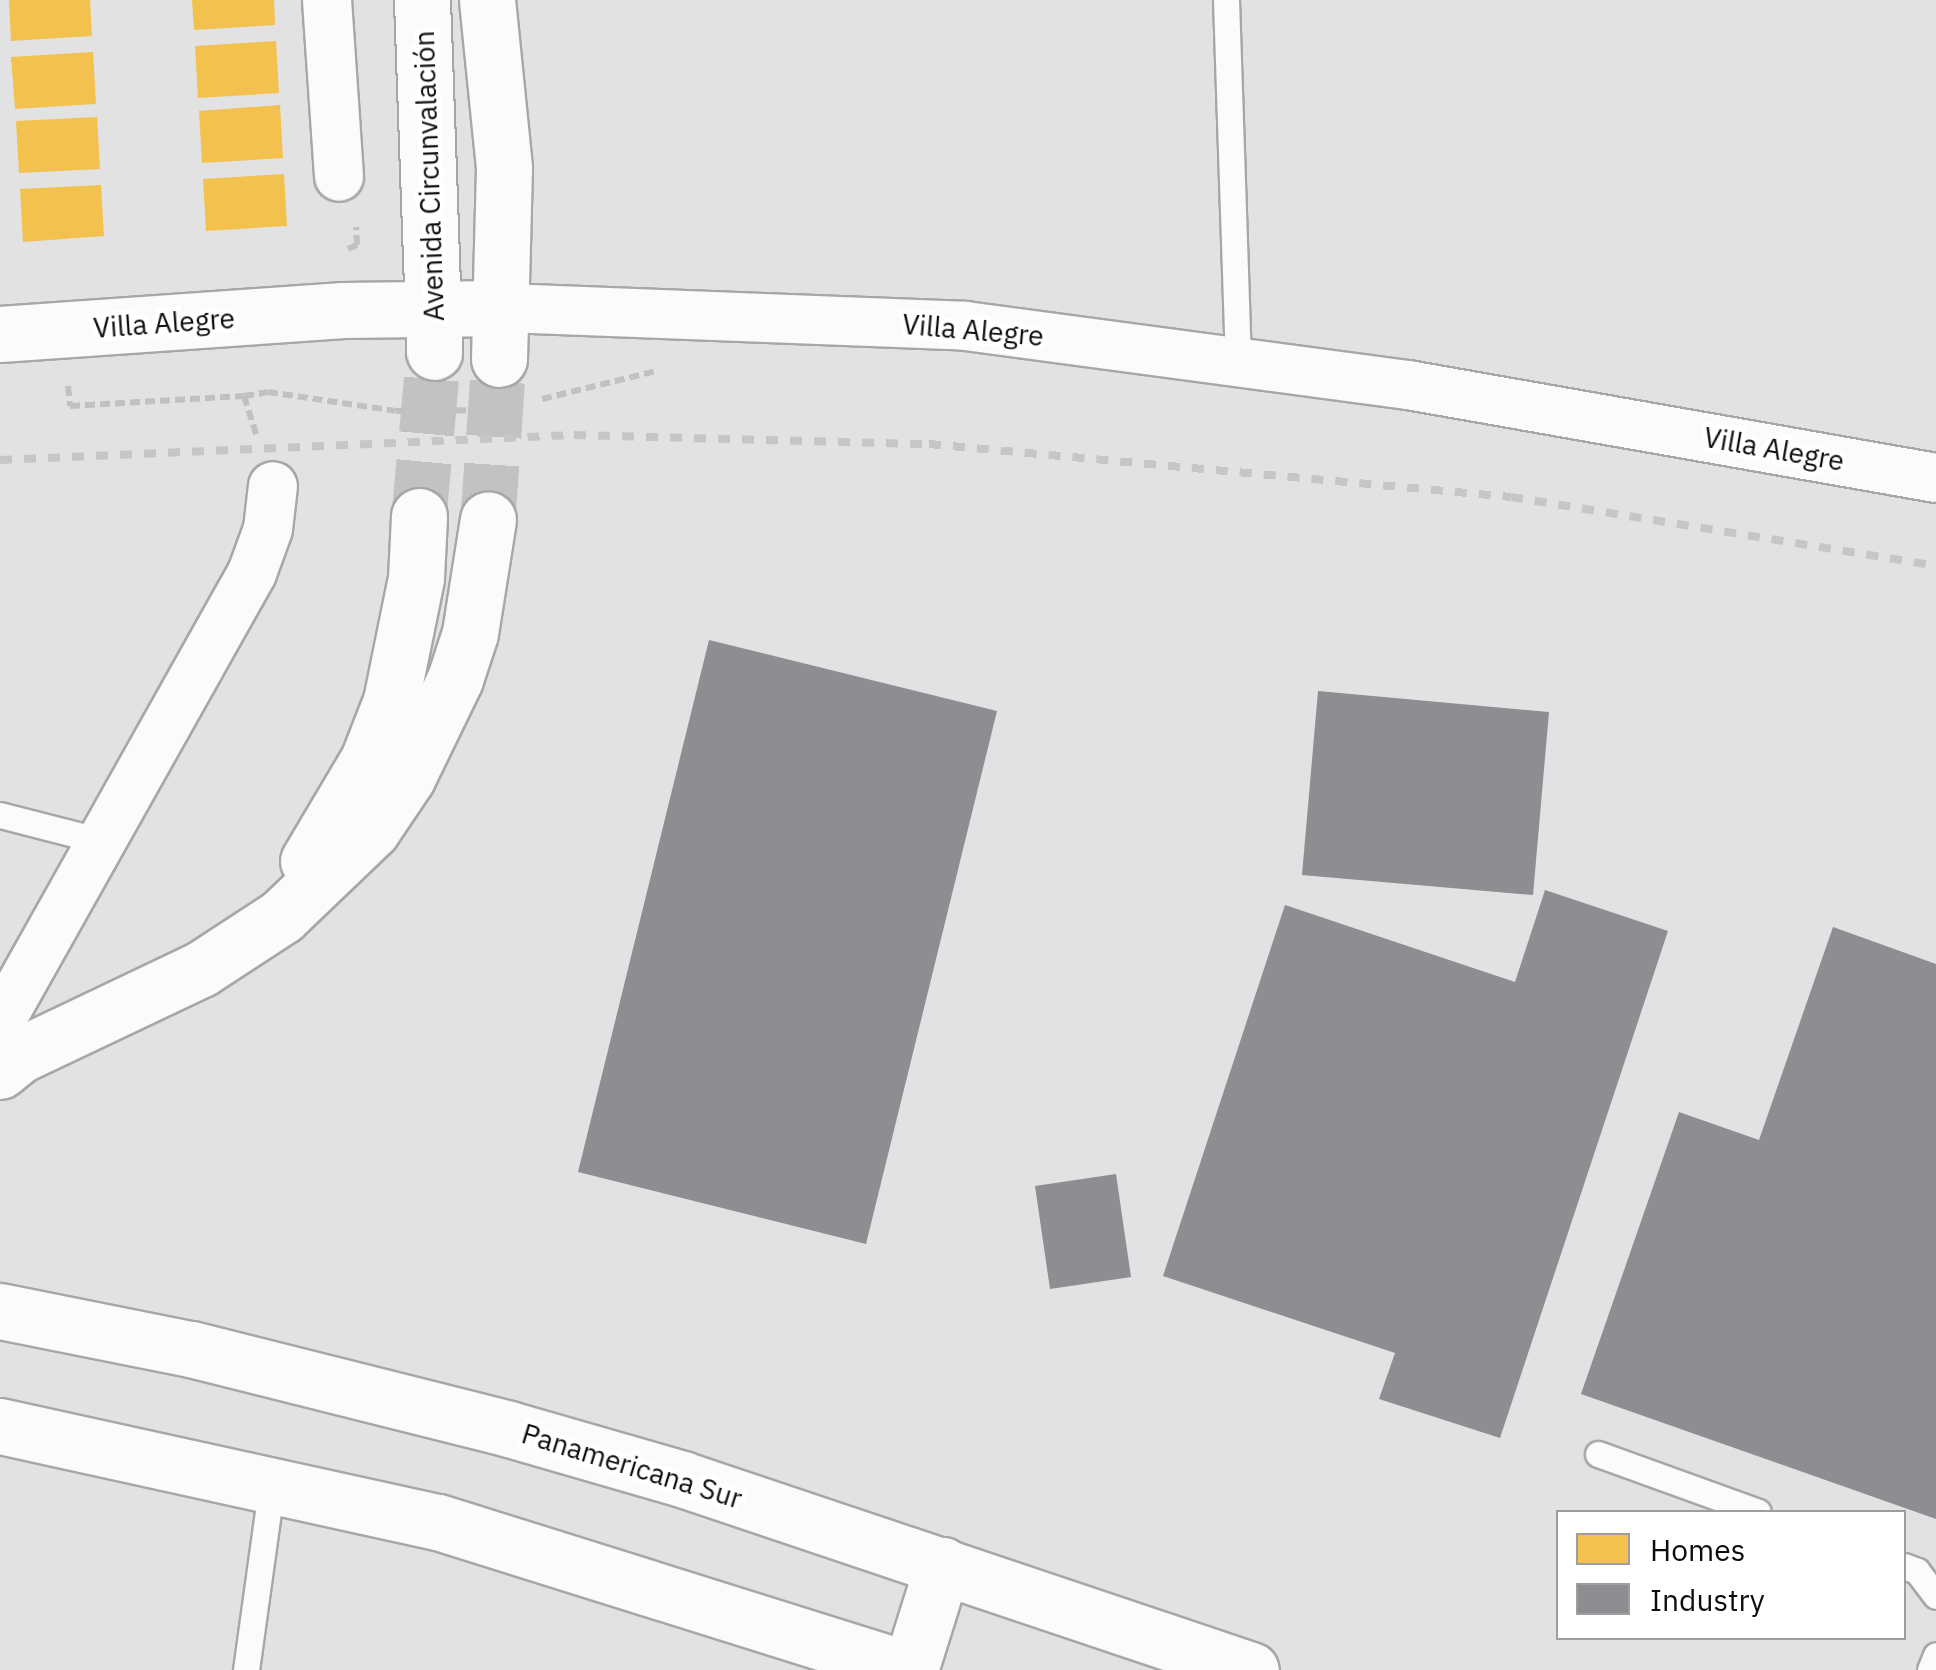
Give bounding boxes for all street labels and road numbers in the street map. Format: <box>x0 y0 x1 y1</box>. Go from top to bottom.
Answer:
street label: Avenida Circunvalación <box>407 30 451 322</box>
street label: Villa Alegre <box>92 301 236 345</box>
street label: Villa Alegre <box>901 307 1045 353</box>
street label: Villa Alegre <box>1701 420 1847 478</box>
street label: Panamericana Sur <box>518 1417 746 1515</box>

